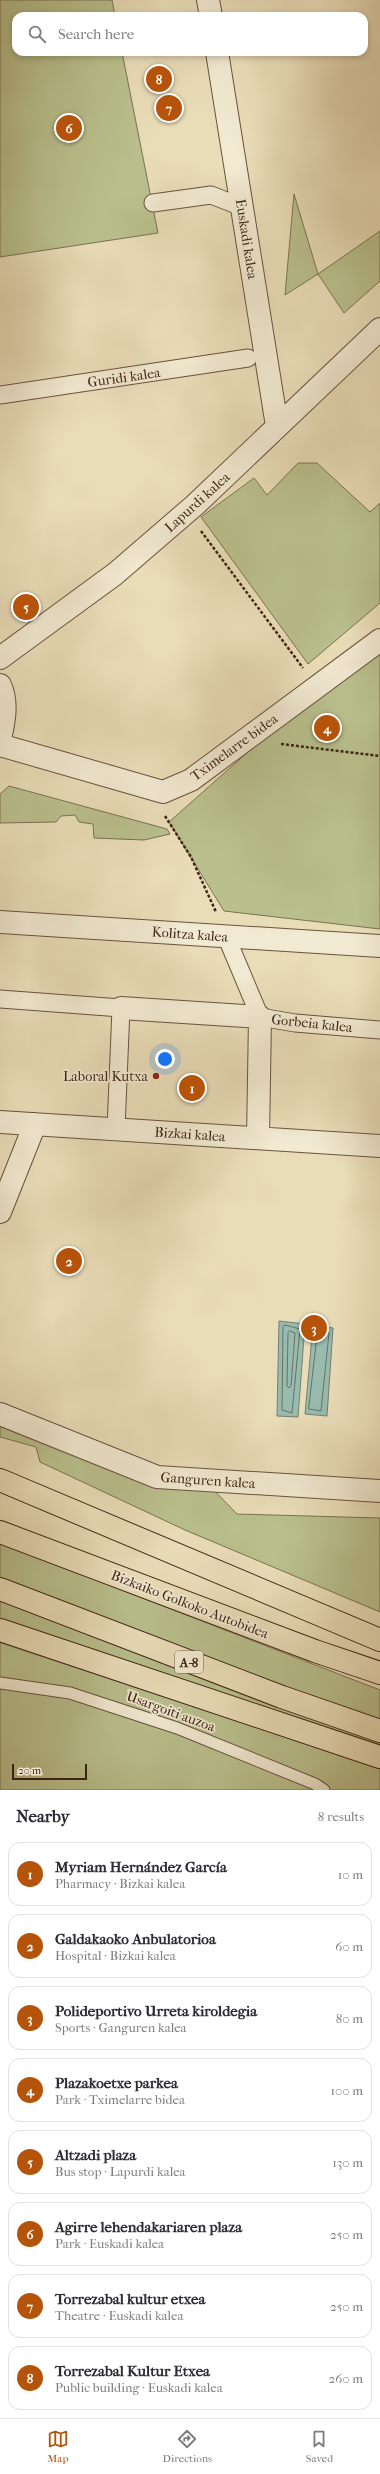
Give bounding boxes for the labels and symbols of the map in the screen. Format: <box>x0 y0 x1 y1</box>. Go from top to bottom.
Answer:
pin: 8 <box>146 64 172 94</box>
pin: 7 <box>156 93 182 123</box>
pin: 6 <box>56 113 82 143</box>
street label: Euskadi kalea <box>232 198 261 281</box>
street label: Guridi kalea <box>87 364 162 391</box>
street label: Lapurdi kalea <box>161 468 234 536</box>
pin: 5 <box>13 592 39 622</box>
street label: Tximelarre bidea <box>187 710 282 785</box>
pin: 4 <box>314 713 340 743</box>
street label: Kolitza kalea <box>151 923 229 946</box>
street label: Gorbeia kalea <box>271 1011 354 1036</box>
your location <box>155 1049 175 1069</box>
place label: Laboral Kutxa <box>63 1068 149 1085</box>
marker: Laboral Kutxa <box>151 1071 161 1081</box>
pin: 1 <box>179 1073 205 1103</box>
street label: Bizkai kalea <box>154 1124 227 1145</box>
pin: 2 <box>56 1246 82 1276</box>
pin: 3 <box>301 1313 327 1343</box>
street label: Ganguren kalea <box>160 1469 256 1492</box>
street label: Bizkaiko Golkoko Autobidea <box>109 1567 271 1643</box>
road number: A-8 <box>175 1651 203 1673</box>
street label: Usargoiti auzoa <box>124 1688 218 1736</box>
scale bar <box>12 1762 87 1781</box>

